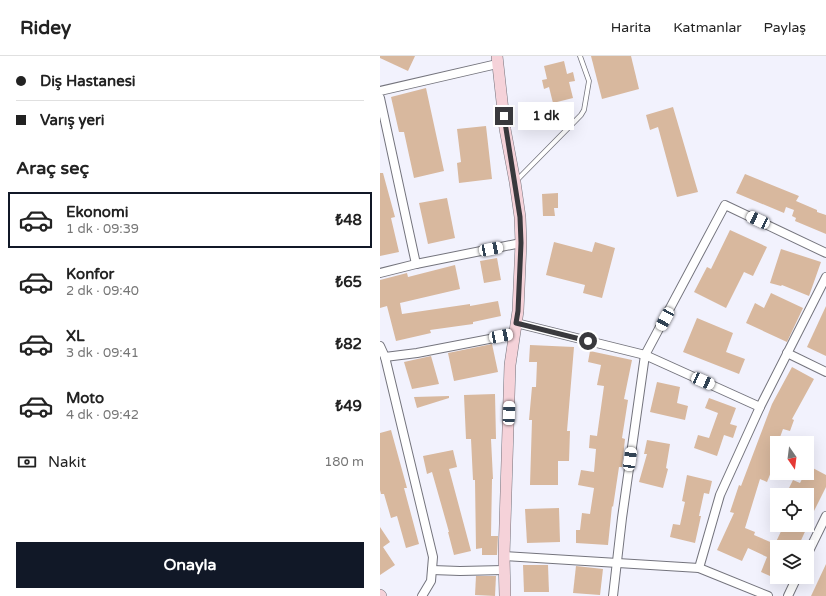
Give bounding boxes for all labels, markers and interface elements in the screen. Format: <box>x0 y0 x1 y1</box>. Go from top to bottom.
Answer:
text: Ridey <box>20 17 71 39</box>
text: Harita <box>611 19 651 36</box>
text: Katmanlar <box>673 19 742 36</box>
text: Paylaş <box>764 19 806 36</box>
text: Diş Hastanesi <box>40 72 136 90</box>
callout: 1 dk <box>518 102 574 130</box>
route end <box>495 107 513 125</box>
text: 1 dk <box>533 108 559 124</box>
text: Varış yeri <box>40 111 105 129</box>
text: Araç seç <box>16 157 89 179</box>
icon: car <box>18 202 54 238</box>
text: Ekonomi <box>66 203 129 221</box>
car <box>745 209 771 231</box>
text: ₺48 <box>335 211 362 229</box>
text: 1 dk · 09:39 <box>66 221 139 237</box>
car <box>478 241 504 257</box>
icon: car <box>18 264 54 300</box>
text: Konfor <box>66 265 114 283</box>
text: ₺65 <box>335 273 362 291</box>
text: 2 dk · 09:40 <box>66 283 139 299</box>
car <box>654 306 676 332</box>
icon: car <box>18 326 54 362</box>
text: XL <box>66 327 85 345</box>
car <box>488 328 514 344</box>
route start <box>579 332 597 350</box>
text: ₺82 <box>335 335 362 353</box>
text: 3 dk · 09:41 <box>66 345 139 361</box>
car <box>690 371 716 391</box>
icon: car <box>18 388 54 424</box>
text: Moto <box>66 389 104 407</box>
text: ₺49 <box>335 397 362 415</box>
car <box>503 401 515 425</box>
text: 4 dk · 09:42 <box>66 407 139 423</box>
north arrow <box>770 436 814 480</box>
map controls <box>770 436 814 584</box>
car <box>622 446 638 472</box>
icon: cash <box>16 451 38 473</box>
text: Nakit <box>48 453 86 471</box>
text: 180 m <box>324 454 364 470</box>
button: locate <box>770 488 814 532</box>
button: layers <box>770 540 814 584</box>
button: Onayla <box>16 542 364 588</box>

